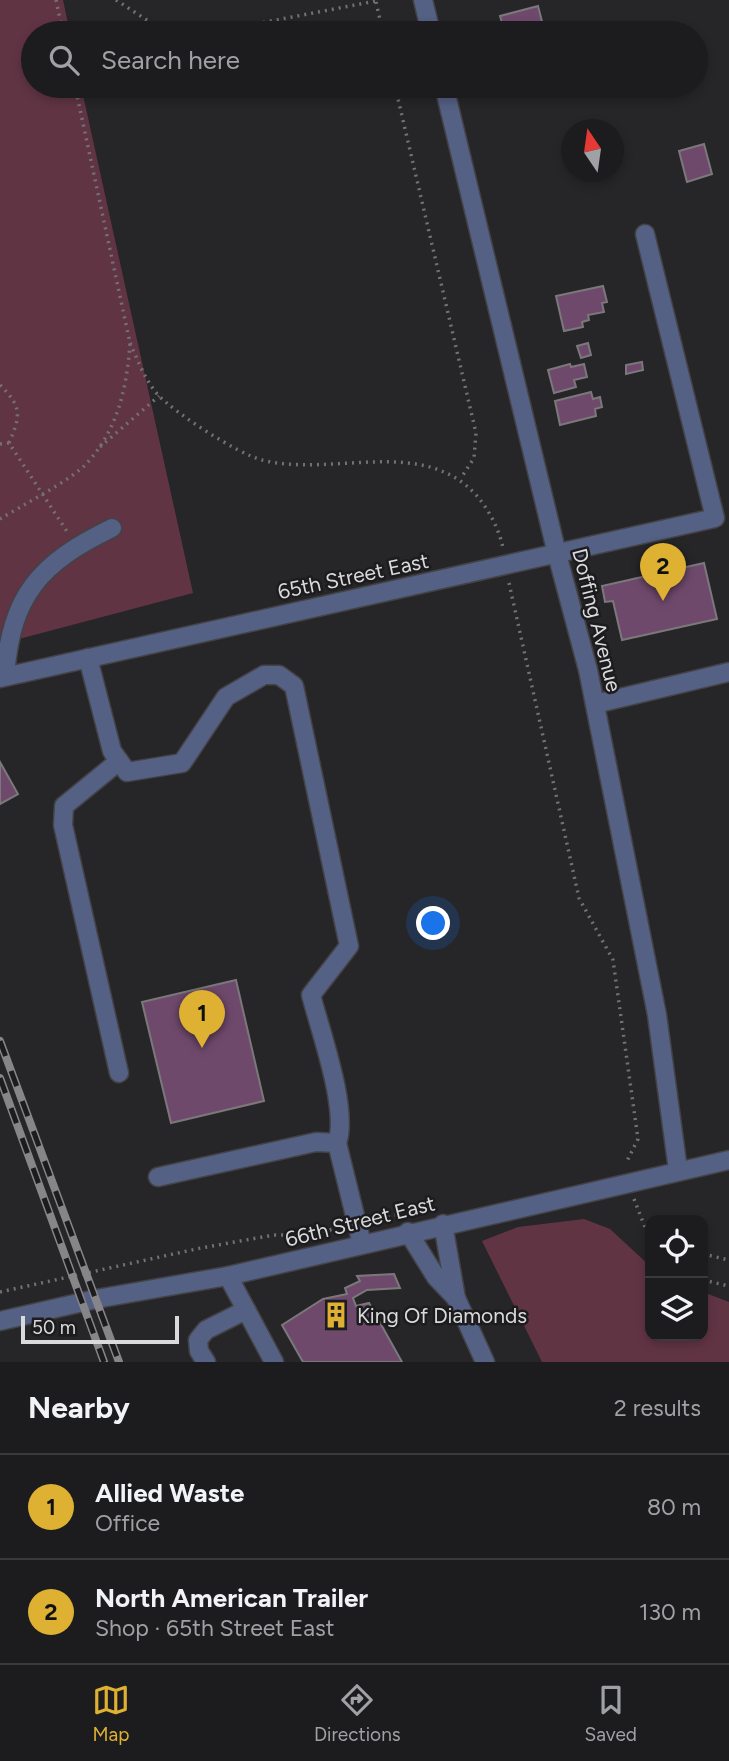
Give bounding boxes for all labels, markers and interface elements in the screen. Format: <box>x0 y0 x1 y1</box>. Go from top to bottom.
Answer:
search box <box>21 21 708 98</box>
icon: search <box>45 41 83 79</box>
text: Search here <box>101 44 240 76</box>
north arrow <box>561 119 624 182</box>
pin: 2 <box>640 543 686 601</box>
street label: Doffing Avenue <box>567 546 627 694</box>
street label: 65th Street East <box>275 548 431 604</box>
your location <box>416 906 450 940</box>
pin: 1 <box>179 990 225 1048</box>
street label: 66th Street East <box>283 1190 438 1252</box>
map controls <box>645 1215 708 1341</box>
button: locate <box>645 1215 708 1278</box>
button: layers <box>645 1278 708 1341</box>
building icon: King Of Diamonds <box>321 1300 351 1330</box>
place label: King Of Diamonds <box>357 1303 527 1328</box>
scale bar <box>21 1313 178 1345</box>
text: 50 m <box>32 1316 76 1339</box>
text: Nearby <box>28 1389 130 1426</box>
text: 2 results <box>614 1394 701 1422</box>
text: Allied Waste <box>95 1477 244 1509</box>
text: 1 <box>46 1493 56 1521</box>
text: 80 m <box>647 1493 701 1521</box>
text: Office <box>95 1509 160 1537</box>
text: North American Trailer <box>95 1582 368 1614</box>
text: 2 <box>44 1598 58 1626</box>
text: 130 m <box>639 1598 701 1626</box>
text: Shop · 65th Street East <box>95 1614 334 1642</box>
tab: Map <box>92 1681 130 1746</box>
tab: Directions <box>314 1681 401 1746</box>
tab: Saved <box>585 1681 637 1746</box>

